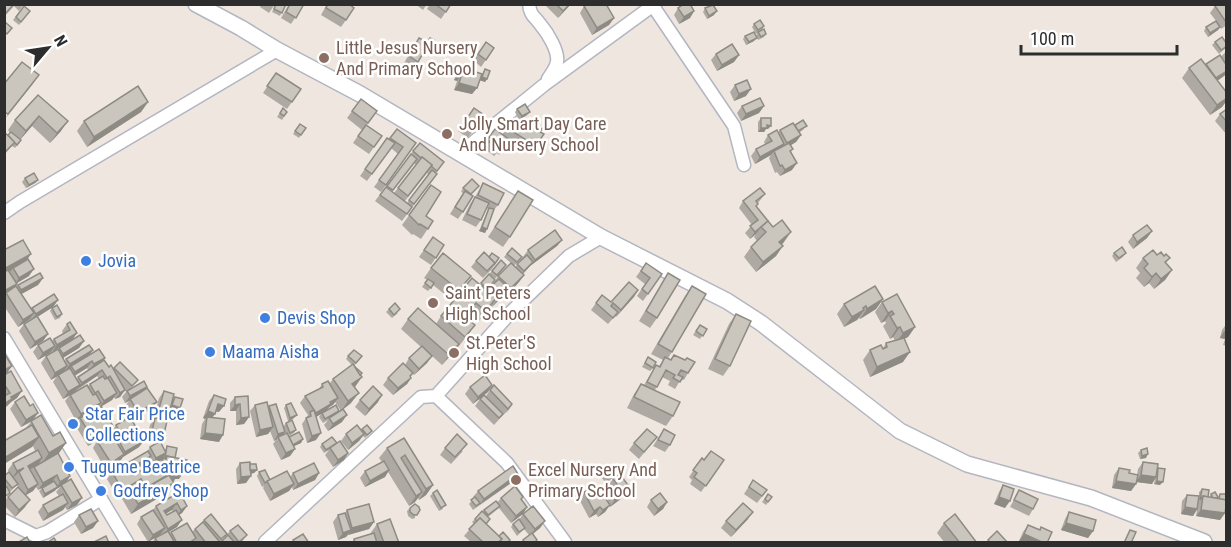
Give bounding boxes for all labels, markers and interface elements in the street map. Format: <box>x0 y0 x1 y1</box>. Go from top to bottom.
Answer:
north arrow <box>18 18 78 78</box>
scale bar <box>1021 18 1177 56</box>
text: 100 m <box>1030 28 1074 49</box>
text: N <box>50 32 71 50</box>
place label: Little Jesus Nursery And Primary School <box>336 37 478 79</box>
marker: Little Jesus Nursery And Primary School <box>317 51 331 65</box>
place label: Jolly Smart Day Care And Nursery School <box>459 113 607 155</box>
marker: Jolly Smart Day Care And Nursery School <box>440 127 454 141</box>
place label: Jovia <box>98 250 136 271</box>
marker: Jovia <box>79 254 93 268</box>
place label: Saint Peters High School <box>445 282 531 324</box>
marker: Saint Peters High School <box>426 296 440 310</box>
place label: Devis Shop <box>277 307 356 328</box>
marker: Devis Shop <box>258 311 272 325</box>
place label: St.Peter'S High School <box>466 332 552 374</box>
place label: Maama Aisha <box>222 341 319 362</box>
marker: Maama Aisha <box>203 345 217 359</box>
marker: St.Peter'S High School <box>447 346 461 360</box>
place label: Star Fair Price Collections <box>85 403 185 445</box>
marker: Star Fair Price Collections <box>66 417 80 431</box>
place label: Tugume Beatrice <box>81 456 201 477</box>
place label: Excel Nursery And Primary School <box>528 459 657 501</box>
marker: Tugume Beatrice <box>62 460 76 474</box>
marker: Excel Nursery And Primary School <box>509 473 523 487</box>
place label: Godfrey Shop <box>113 480 209 501</box>
marker: Godfrey Shop <box>94 484 108 498</box>

